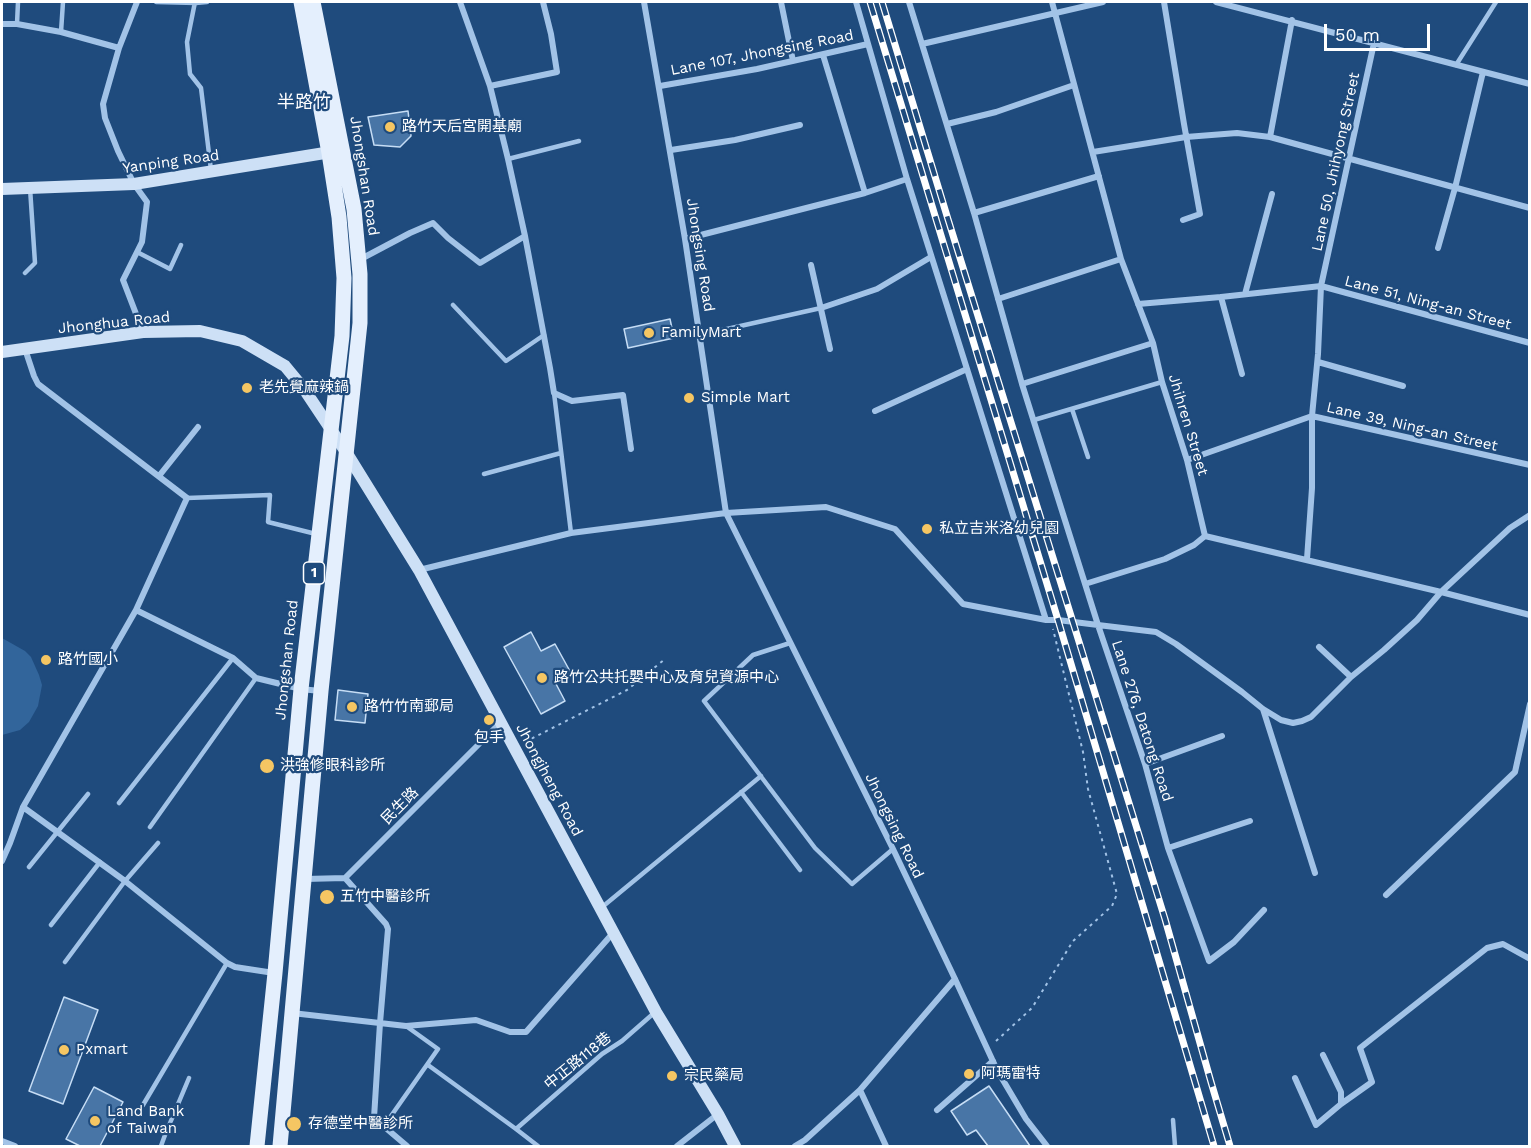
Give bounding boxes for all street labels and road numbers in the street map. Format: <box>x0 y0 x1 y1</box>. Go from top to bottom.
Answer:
street label: Lane 107, Jhongsing Road <box>669 26 855 80</box>
street label: Lane 50, Jhihyong Street <box>1308 71 1364 253</box>
street label: Jhongshan Road <box>346 115 382 237</box>
street label: Yanping Road <box>122 146 220 178</box>
street label: Jhongsing Road <box>682 197 718 313</box>
street label: Lane 51, Ning-an Street <box>1343 272 1513 334</box>
street label: Jhonghua Road <box>57 308 171 338</box>
street label: Jhihren Street <box>1164 372 1212 478</box>
street label: Lane 39, Ning-an Street <box>1325 399 1499 455</box>
road number: 1 <box>304 562 324 584</box>
street label: Jhongshan Road <box>272 599 302 721</box>
street label: Lane 276, Datong Road <box>1107 638 1177 804</box>
street label: Jhongjheng Road <box>512 721 586 839</box>
street label: Jhongsing Road <box>861 770 927 882</box>
street label: 民生路 <box>378 784 422 828</box>
street label: 中正路118巷 <box>541 1029 615 1093</box>

